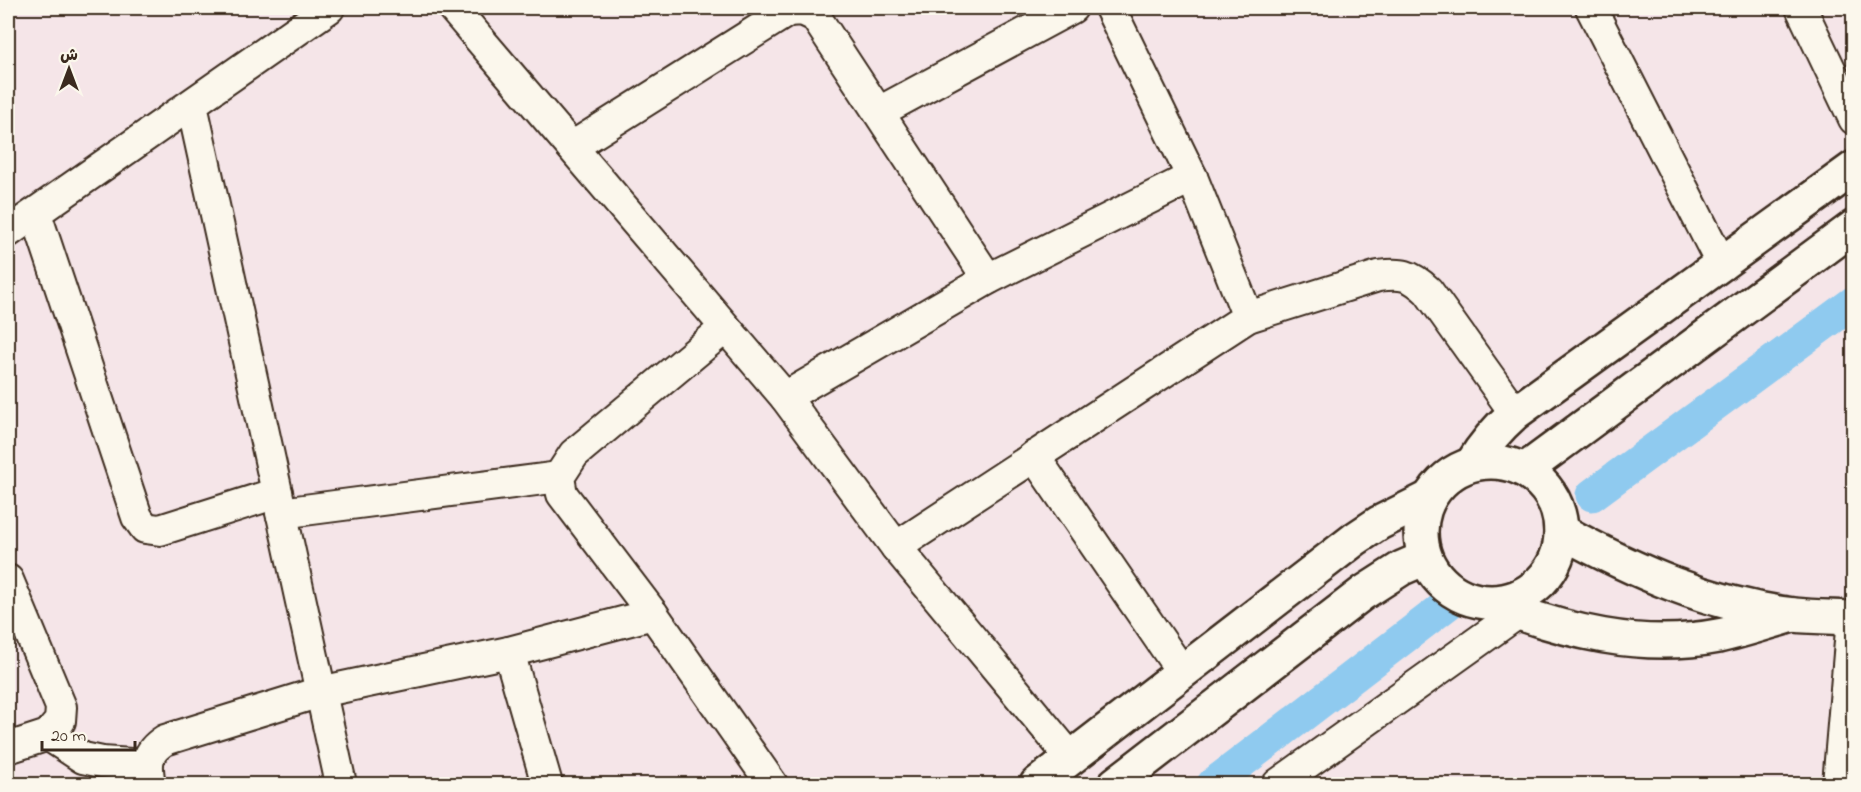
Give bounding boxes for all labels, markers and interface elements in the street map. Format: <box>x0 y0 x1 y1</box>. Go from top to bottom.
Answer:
north arrow <box>39 39 99 99</box>
text: ش <box>60 44 78 68</box>
scale bar <box>42 714 135 752</box>
text: 20 m <box>51 724 86 750</box>

